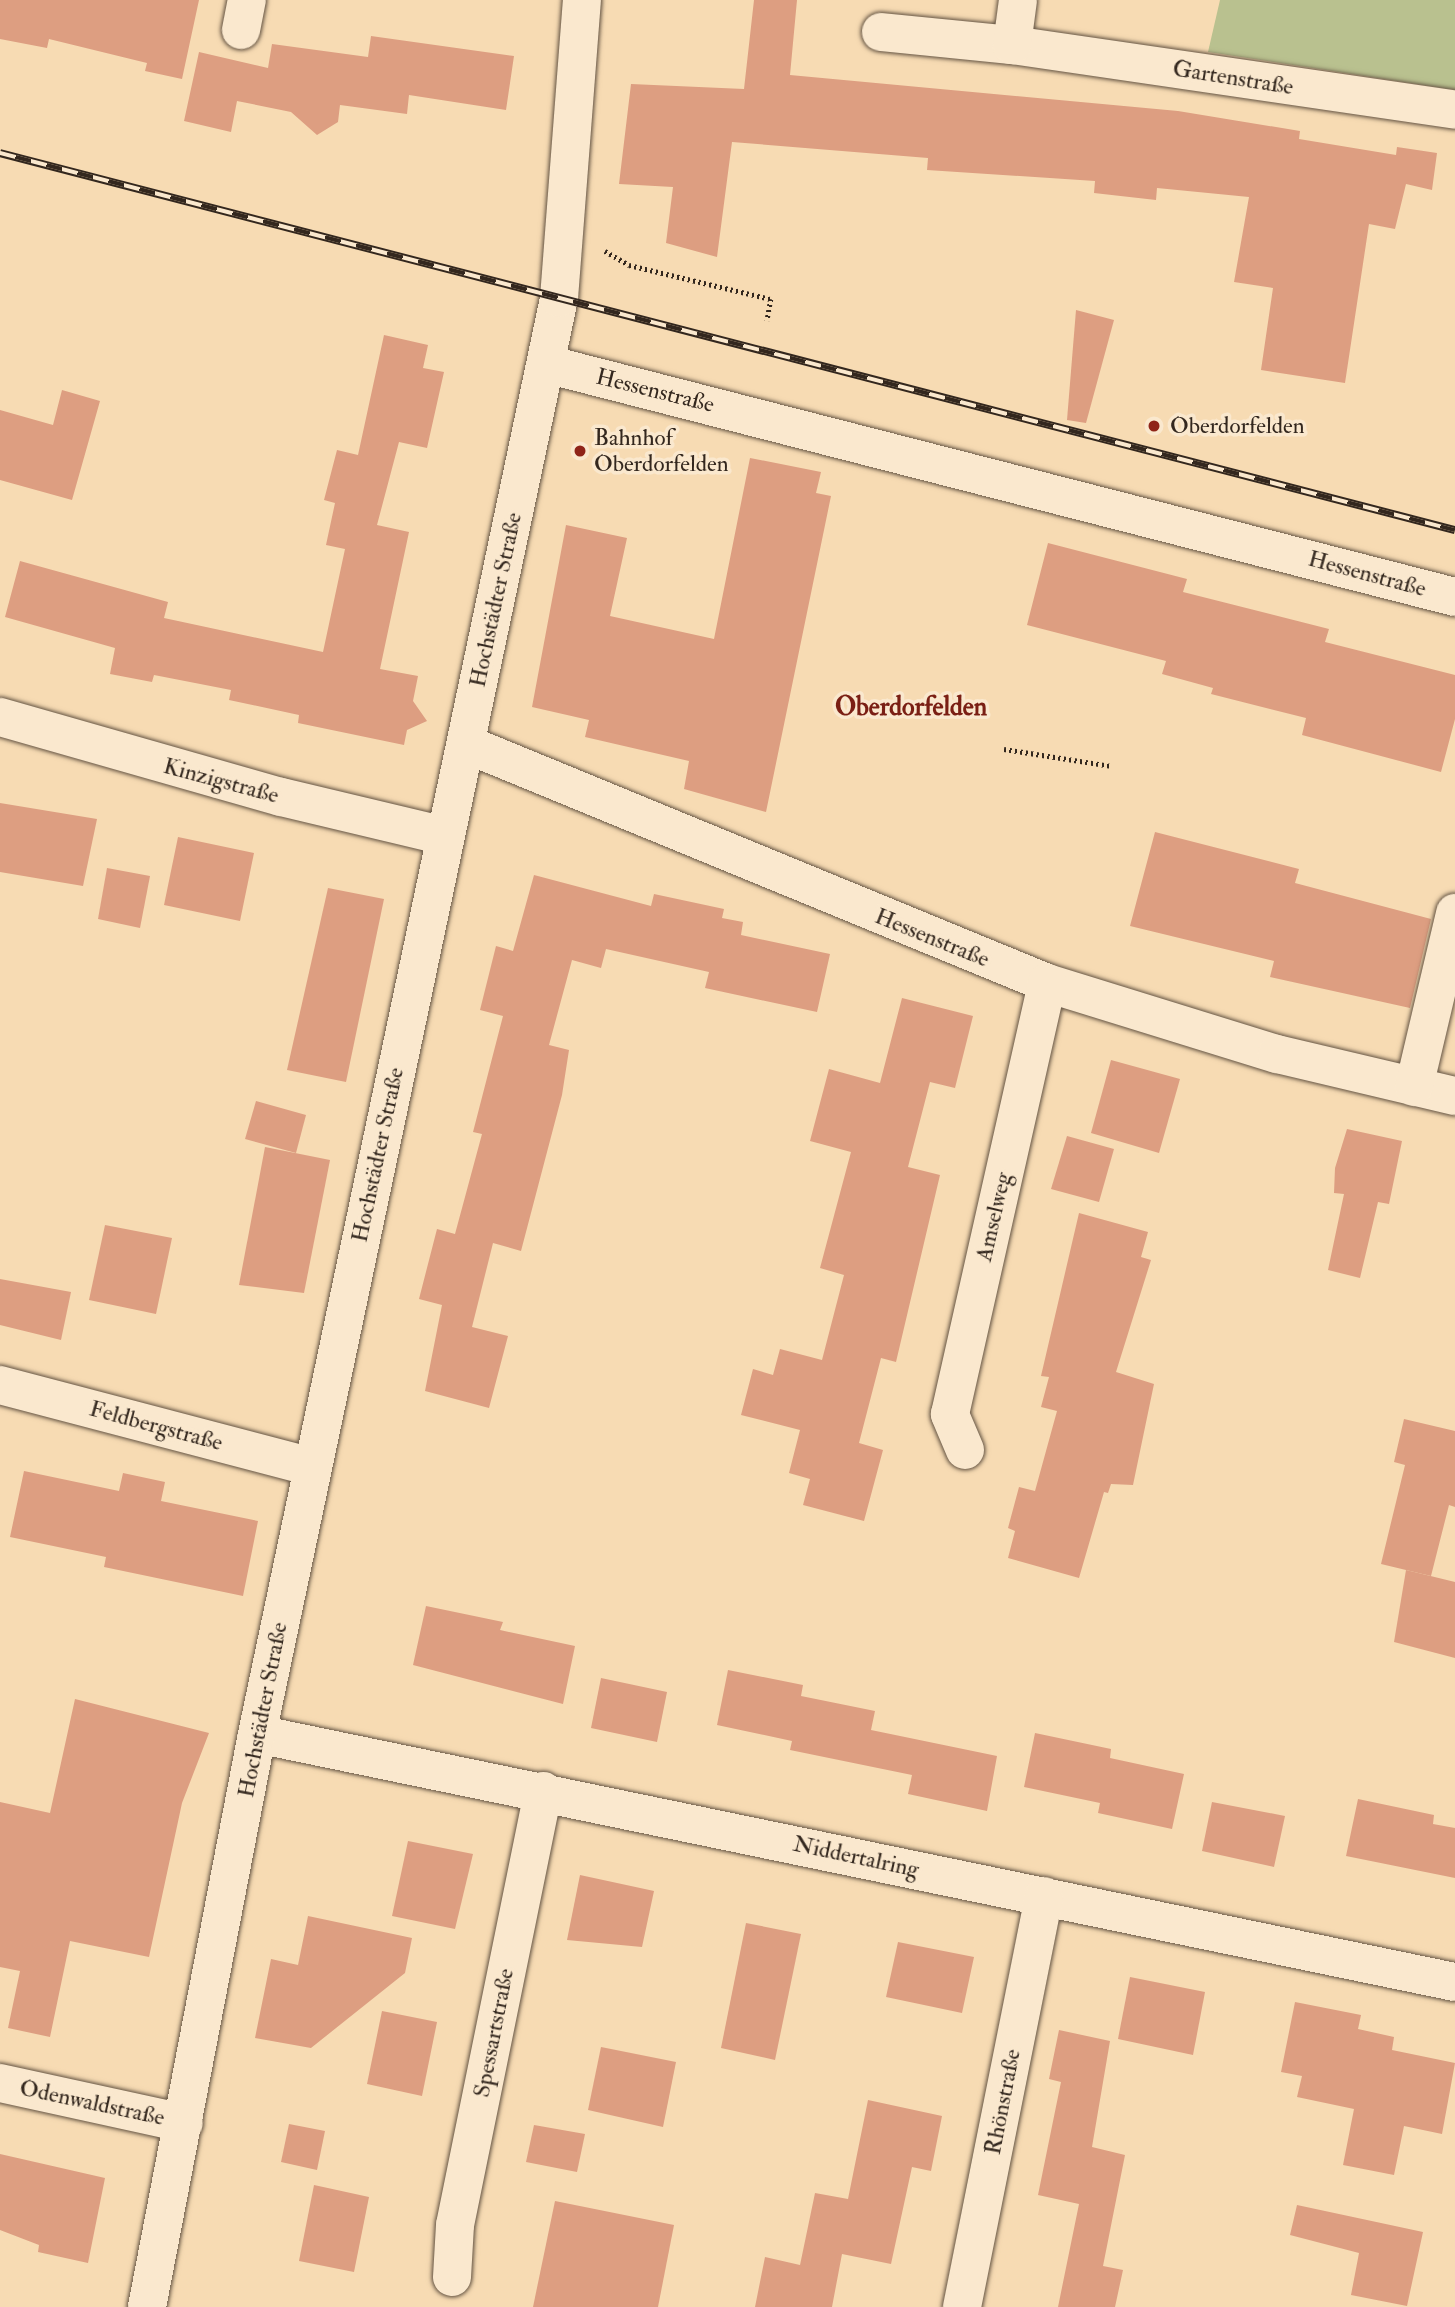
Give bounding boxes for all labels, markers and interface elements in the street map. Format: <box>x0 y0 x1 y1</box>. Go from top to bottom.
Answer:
street label: Gartenstraße <box>1171 55 1295 101</box>
street label: Hessenstraße <box>593 363 717 419</box>
place label: Oberdorfelden <box>1170 412 1305 440</box>
marker: Oberdorfelden <box>1144 416 1164 436</box>
place label: Bahnhof Oberdorfelden <box>594 424 729 478</box>
marker: Bahnhof Oberdorfelden <box>572 443 588 459</box>
street label: Hochstädter Straße <box>464 510 528 690</box>
street label: Hessenstraße <box>1305 545 1429 603</box>
district label: Oberdorfelden <box>835 692 987 724</box>
street label: Kinzigstraße <box>160 752 282 810</box>
street label: Hessenstraße <box>871 903 993 973</box>
street label: Hochstädter Straße <box>346 1065 410 1245</box>
street label: Amselweg <box>970 1170 1018 1264</box>
street label: Feldbergstraße <box>86 1395 226 1457</box>
street label: Hochstädter Straße <box>232 1620 294 1800</box>
street label: Niddertalring <box>791 1830 921 1884</box>
street label: Spessartstraße <box>468 1966 520 2100</box>
street label: Rhönstraße <box>979 2047 1027 2157</box>
street label: Odenwaldstraße <box>17 2074 167 2132</box>

